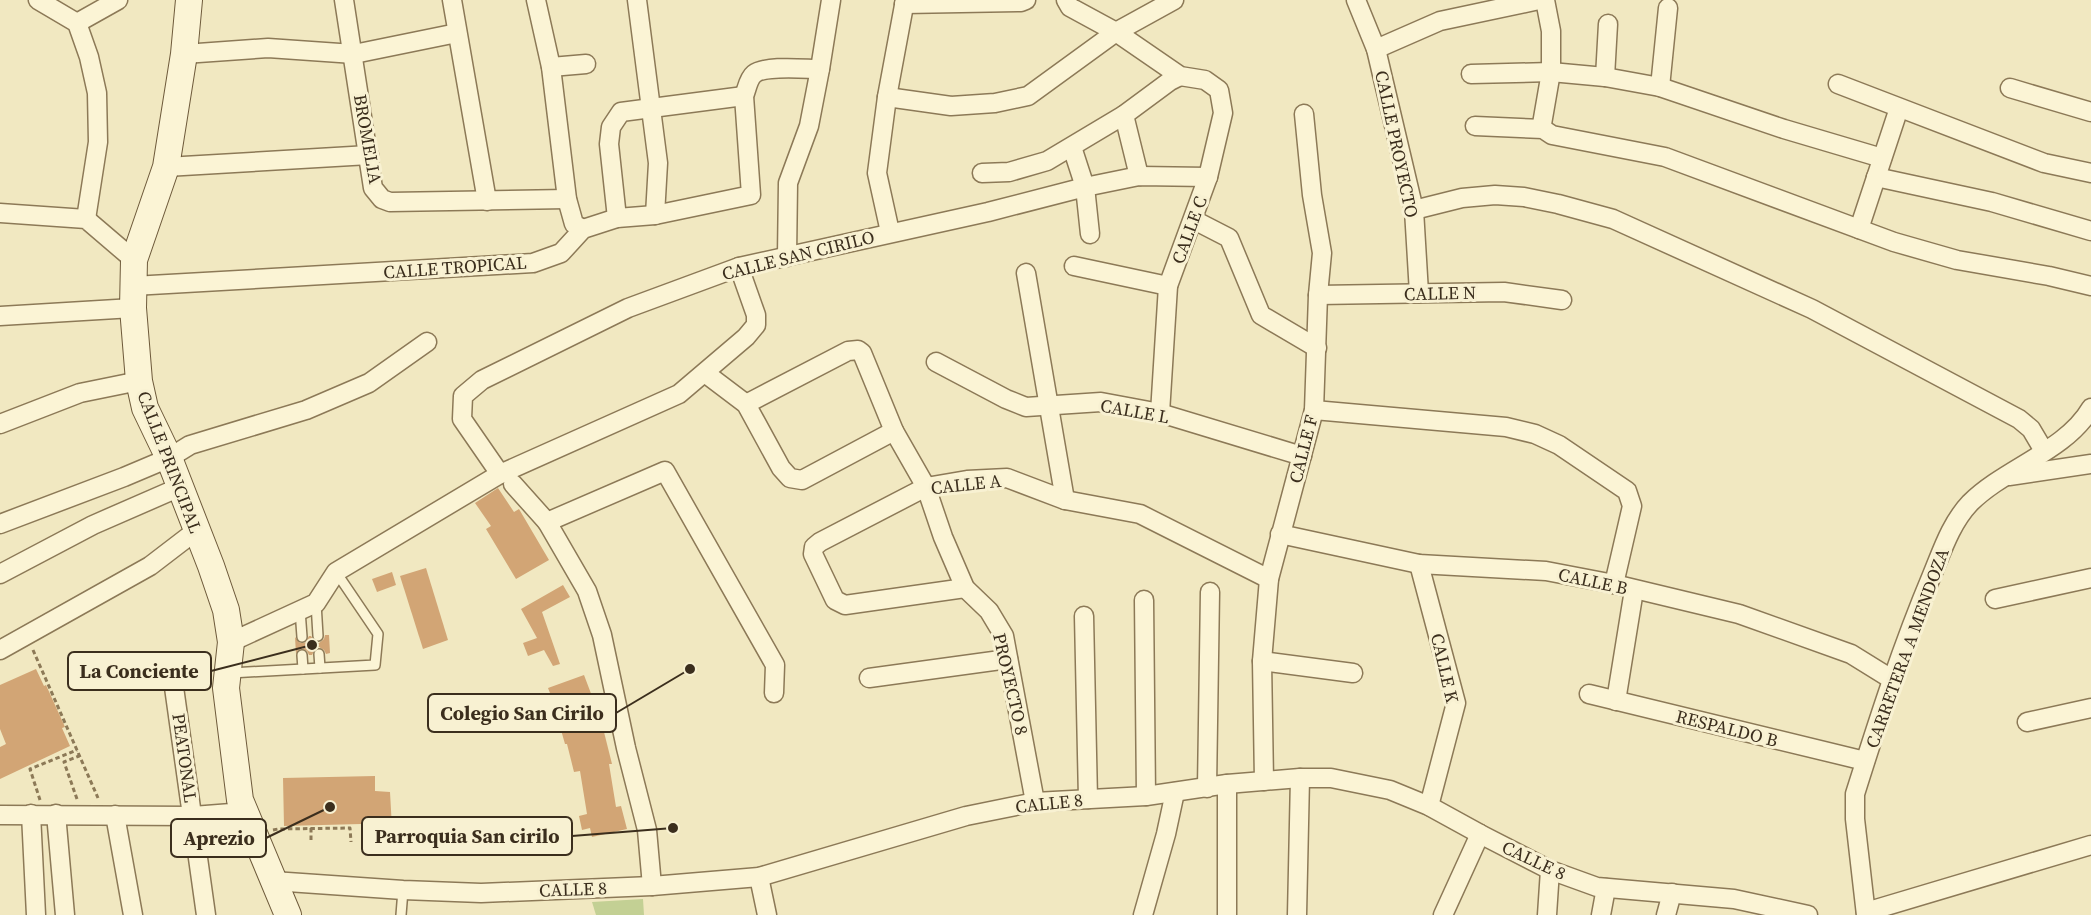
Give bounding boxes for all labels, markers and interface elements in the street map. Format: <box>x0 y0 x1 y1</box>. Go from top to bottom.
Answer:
street label: CALLE PROYECTO <box>1369 68 1425 220</box>
street label: BROMELIA <box>348 92 388 186</box>
street label: CALLE C <box>1165 193 1213 267</box>
street label: CALLE SAN CIRILO <box>719 224 877 286</box>
street label: CALLE TROPICAL <box>382 250 528 284</box>
street label: CALLE N <box>1404 280 1476 306</box>
street label: CALLE PRINCIPAL <box>131 387 209 537</box>
street label: CALLE L <box>1099 393 1171 429</box>
street label: CALLE F <box>1282 412 1324 486</box>
street label: CALLE A <box>929 468 1003 500</box>
street label: CARRETERA A MENDOZA <box>1859 545 1955 751</box>
street label: CALLE B <box>1556 561 1630 601</box>
street label: PROYECTO 8 <box>987 631 1035 737</box>
street label: CALLE K <box>1425 631 1465 705</box>
callout: La Conciente <box>68 652 211 690</box>
text: La Conciente <box>79 657 199 685</box>
callout: Colegio San Cirilo <box>428 694 616 732</box>
text: Colegio San Cirilo <box>440 699 604 727</box>
street label: RESPALDO B <box>1673 703 1781 753</box>
street label: PEATONAL <box>166 712 204 804</box>
street label: CALLE 8 <box>1014 787 1084 819</box>
callout: Parroquia San cirilo <box>362 817 572 855</box>
callout: Aprezio <box>171 819 266 857</box>
text: Parroquia San cirilo <box>374 822 560 850</box>
text: Aprezio <box>183 824 255 852</box>
street label: CALLE 8 <box>1498 834 1570 886</box>
street label: CALLE 8 <box>539 875 607 903</box>

